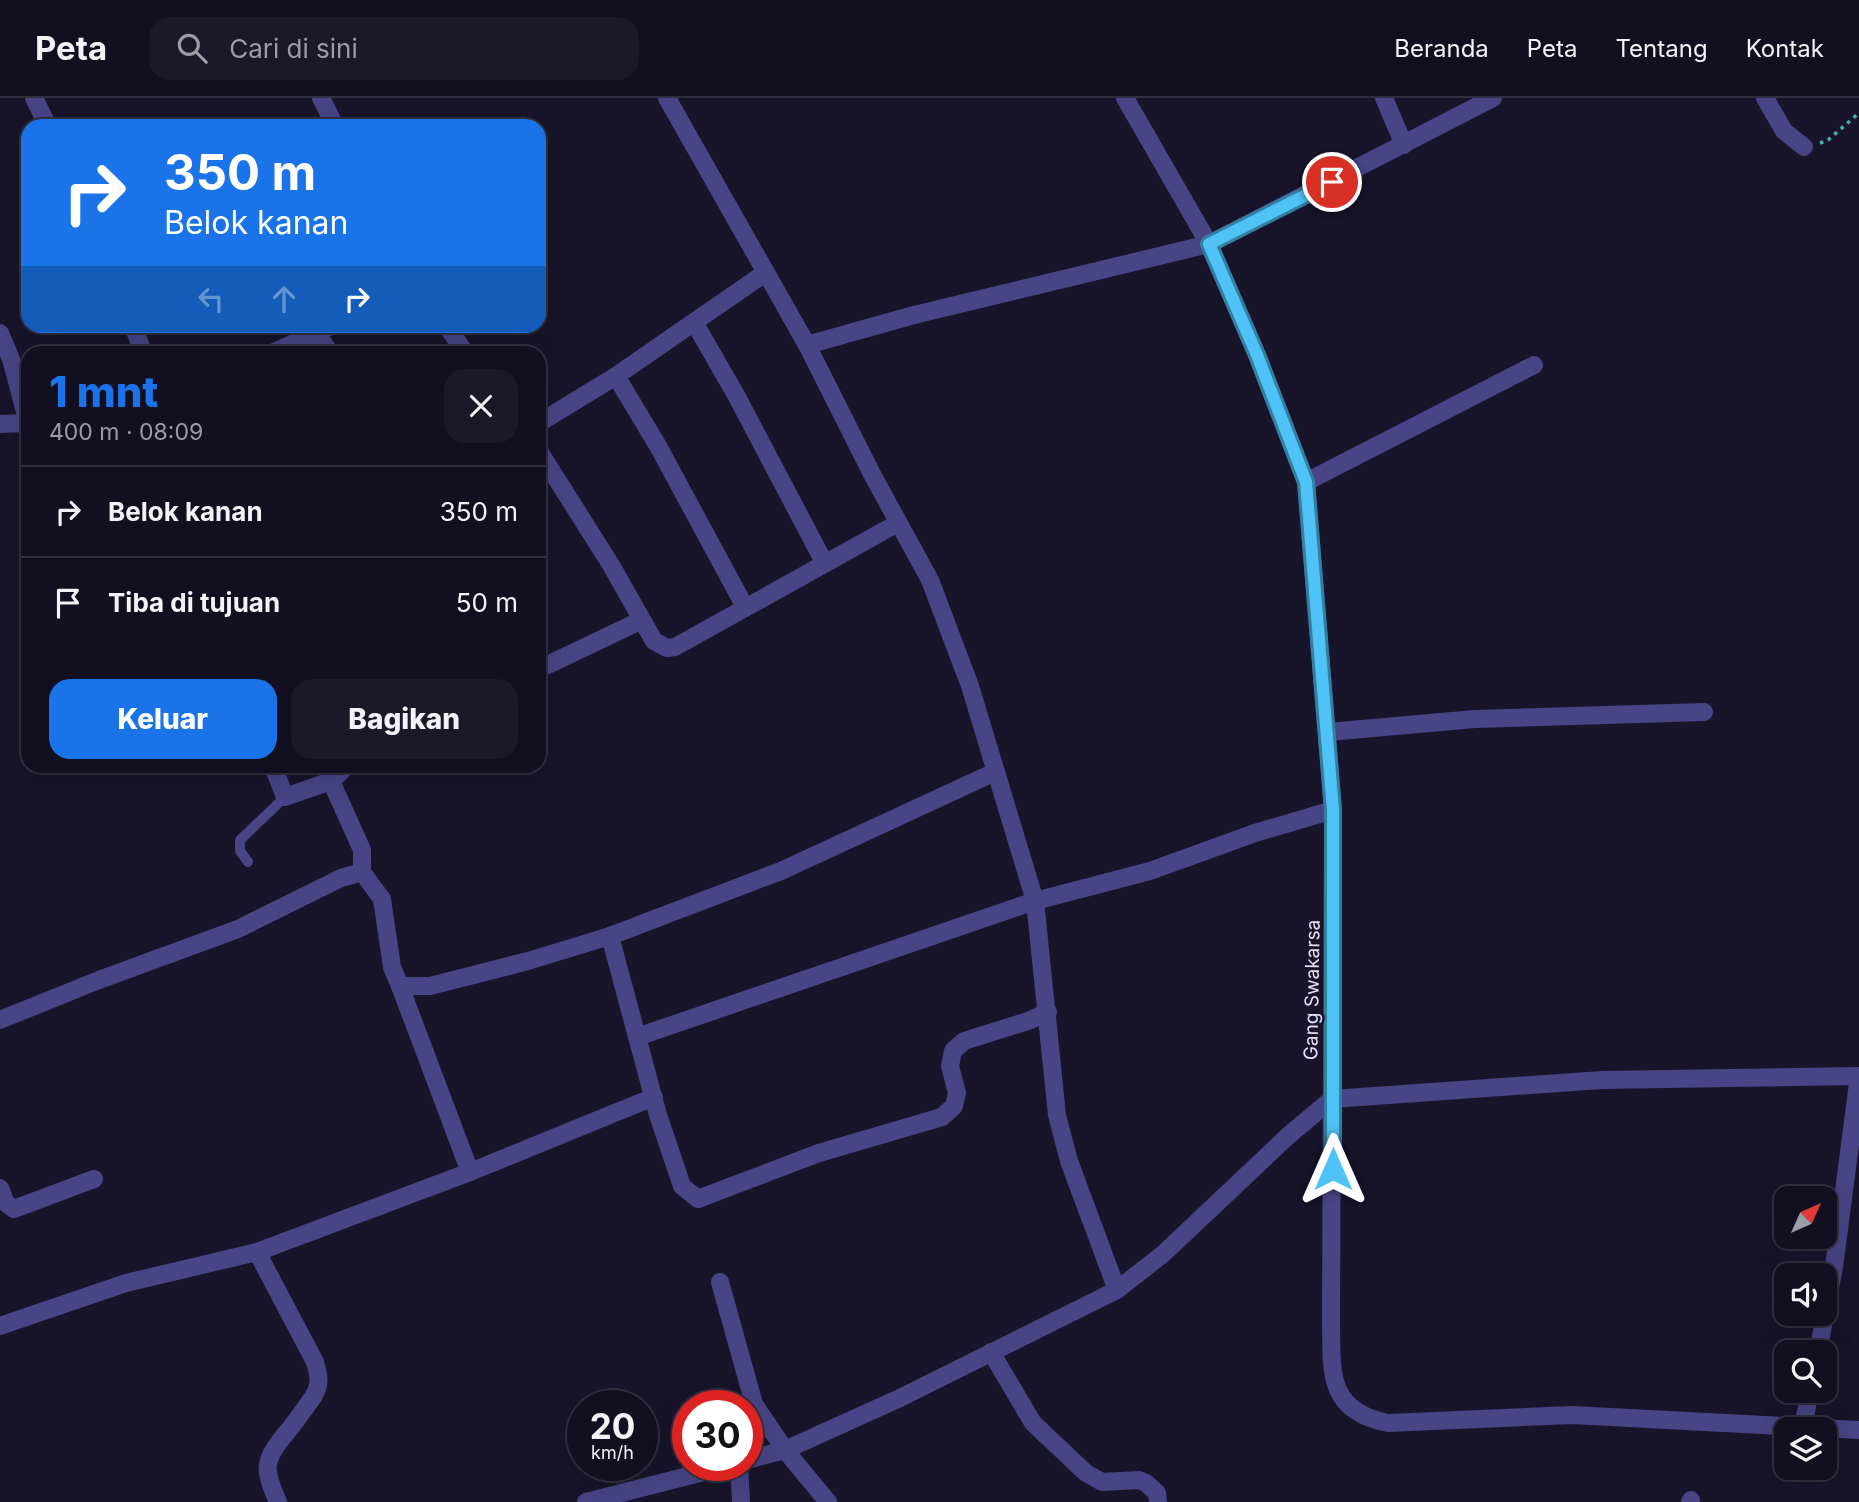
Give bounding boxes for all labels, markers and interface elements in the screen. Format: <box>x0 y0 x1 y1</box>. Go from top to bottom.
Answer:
search box <box>149 17 639 80</box>
text: Peta <box>35 28 107 68</box>
icon: search <box>173 29 211 67</box>
text: Cari di sini <box>229 33 358 64</box>
text: Beranda <box>1394 34 1489 63</box>
text: Peta <box>1527 34 1577 63</box>
text: Tentang <box>1615 34 1708 63</box>
text: Kontak <box>1746 34 1824 63</box>
text: 350 m <box>164 143 316 202</box>
icon: right <box>49 147 140 238</box>
pin <box>1302 152 1362 212</box>
icon: arrive <box>1313 163 1351 201</box>
text: Belok kanan <box>164 203 348 242</box>
icon: left <box>192 280 230 318</box>
icon: ahead <box>265 280 303 318</box>
icon: right <box>338 280 376 318</box>
text: 1 mnt <box>49 366 158 417</box>
button: close <box>444 369 518 443</box>
text: 400 m · 08:09 <box>49 418 203 446</box>
icon: right <box>49 493 87 531</box>
text: Belok kanan <box>108 496 263 527</box>
text: 350 m <box>440 496 518 527</box>
icon: arrive <box>49 584 87 622</box>
text: Tiba di tujuan <box>108 587 280 618</box>
text: 50 m <box>456 587 518 618</box>
button: Keluar <box>49 679 277 759</box>
button: Bagikan <box>291 679 518 759</box>
street label: Gang Swakarsa <box>1299 920 1325 1060</box>
position arrow <box>1296 1132 1370 1206</box>
north arrow <box>1774 1186 1838 1250</box>
map controls <box>1774 1186 1837 1480</box>
button: sound <box>1774 1263 1837 1326</box>
button: search <box>1774 1340 1837 1403</box>
speed limit sign: 30 <box>672 1390 763 1481</box>
text: 20 <box>590 1405 635 1447</box>
button: layers <box>1774 1417 1837 1480</box>
text: km/h <box>591 1442 634 1463</box>

